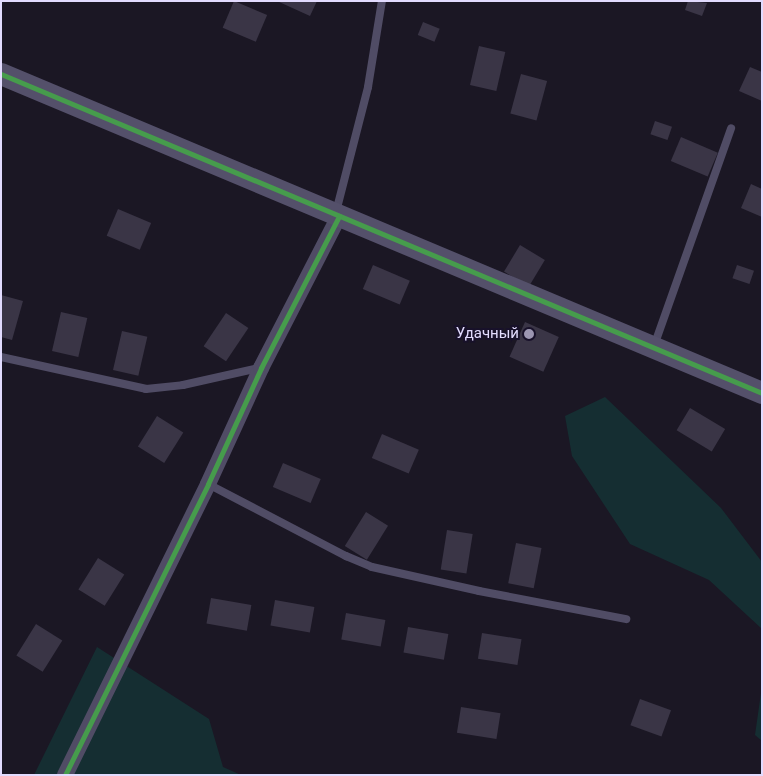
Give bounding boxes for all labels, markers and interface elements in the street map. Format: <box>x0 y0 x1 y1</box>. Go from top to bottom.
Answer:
place label: Удачный <box>456 325 519 343</box>
marker: Удачный <box>523 328 535 340</box>

